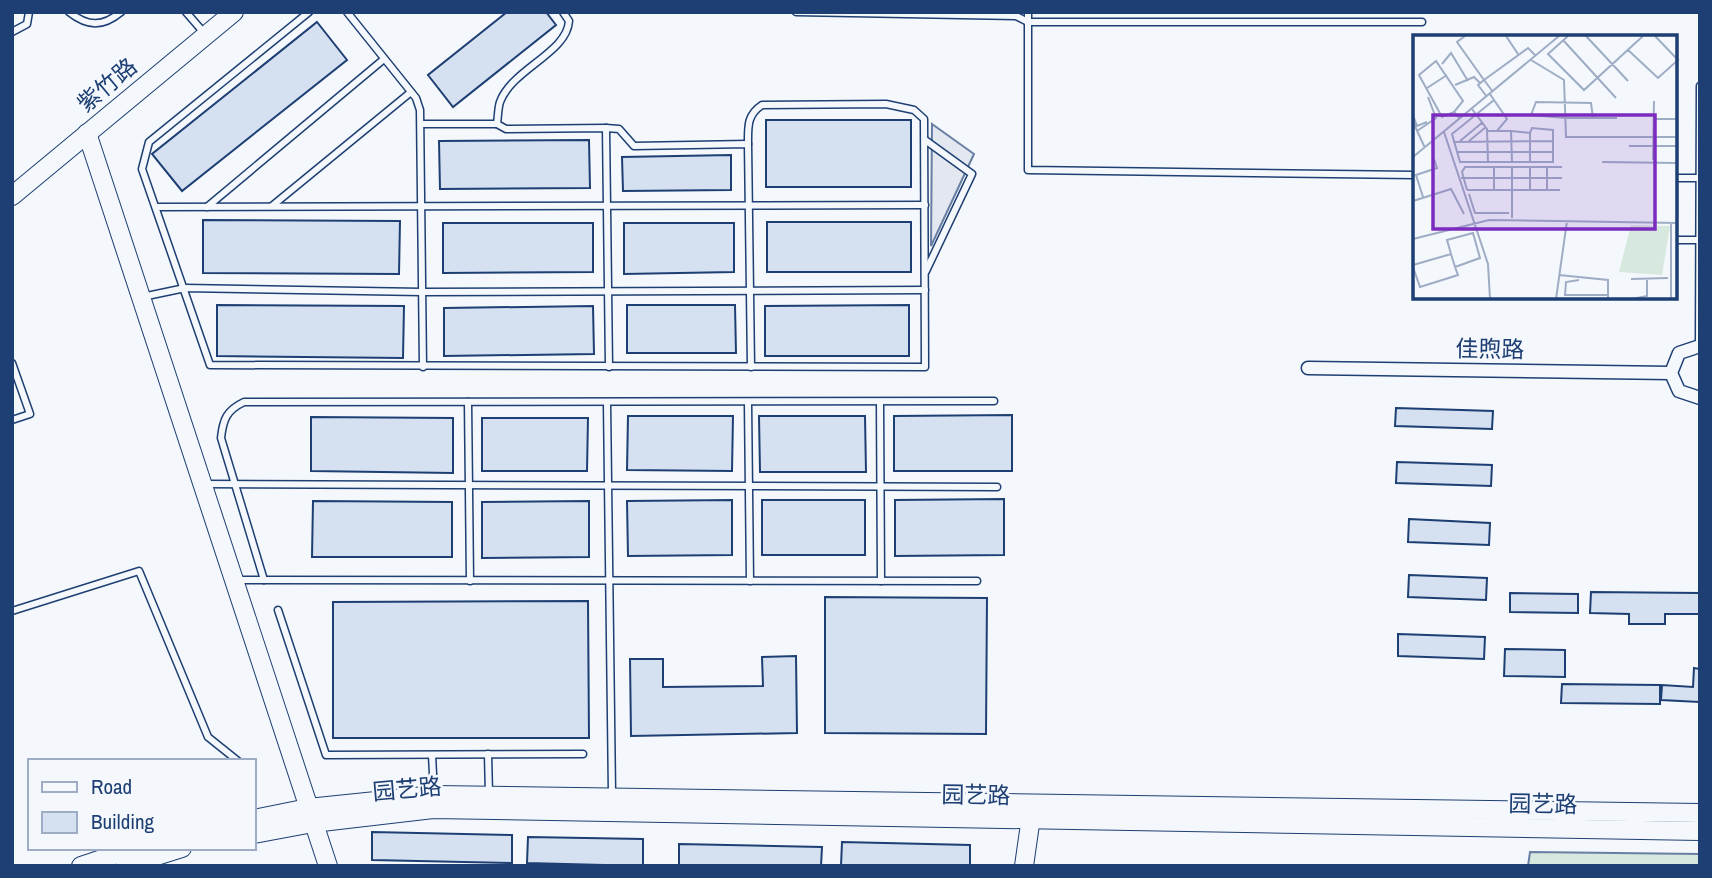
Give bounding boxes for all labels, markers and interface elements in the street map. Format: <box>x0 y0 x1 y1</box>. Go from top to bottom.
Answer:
inset map <box>1413 35 1677 299</box>
street label: 紫竹路 <box>70 51 143 119</box>
street label: 佳煦路 <box>1455 332 1525 365</box>
legend <box>28 759 256 850</box>
street label: 园艺路 <box>371 770 443 807</box>
text: Road <box>91 772 132 801</box>
street label: 园艺路 <box>941 778 1011 811</box>
street label: 园艺路 <box>1508 787 1578 820</box>
text: Building <box>91 807 155 836</box>

